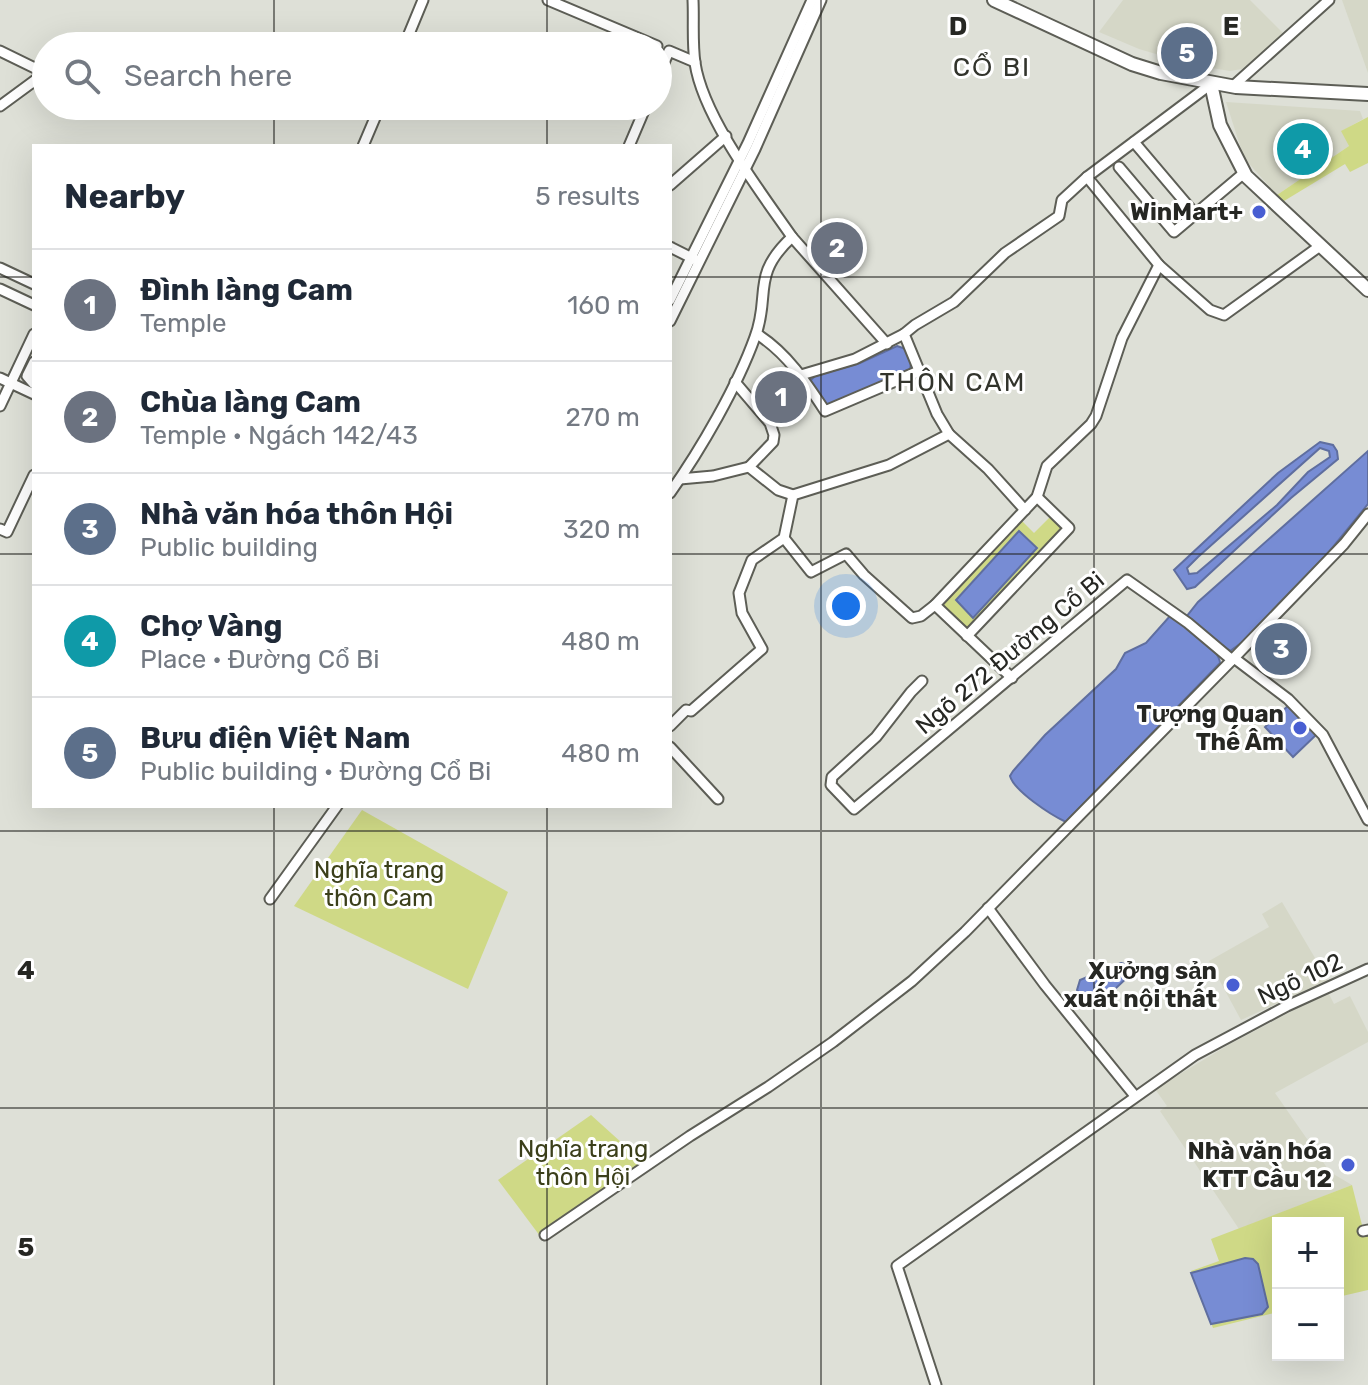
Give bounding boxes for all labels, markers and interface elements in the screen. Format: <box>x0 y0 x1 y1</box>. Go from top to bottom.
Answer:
text: D <box>949 11 967 42</box>
text: E <box>1223 11 1239 42</box>
pin: 5 <box>1161 23 1213 83</box>
search box <box>32 32 672 120</box>
district label: CỔ BI <box>953 52 1031 83</box>
icon: search <box>60 54 104 98</box>
text: Search here <box>124 58 292 94</box>
pin: 4 <box>1277 119 1329 179</box>
text: Nearby <box>64 176 185 217</box>
text: 5 results <box>535 181 640 212</box>
place label: WinMart+ <box>1130 198 1243 226</box>
marker: WinMart+ <box>1250 203 1268 221</box>
pin: 2 <box>811 218 863 278</box>
text: Đình làng Cam <box>140 272 353 308</box>
text: 1 <box>84 290 96 321</box>
text: 160 m <box>567 290 640 321</box>
text: Temple <box>140 308 227 339</box>
pin: 1 <box>755 367 807 427</box>
district label: THÔN CAM <box>880 367 1026 398</box>
text: Chùa làng Cam <box>140 384 361 420</box>
text: 2 <box>82 402 98 433</box>
text: 270 m <box>565 402 640 433</box>
text: Temple · Ngách 142/43 <box>140 420 418 451</box>
text: Nhà văn hóa thôn Hội <box>140 496 453 532</box>
text: 3 <box>81 514 99 545</box>
text: 320 m <box>563 514 640 545</box>
text: Public building <box>140 532 318 563</box>
street label: Ngõ 272 Đường Cổ Bi <box>910 566 1110 740</box>
your location <box>826 586 866 626</box>
text: Chợ Vàng <box>140 608 283 644</box>
pin: 3 <box>1255 619 1307 679</box>
text: 4 <box>81 626 99 657</box>
text: 480 m <box>561 626 640 657</box>
text: Place · Đường Cổ Bi <box>140 644 380 675</box>
place label: Tượng Quan Thế Âm <box>1137 700 1284 756</box>
marker: Tượng Quan Thế Âm <box>1291 719 1309 737</box>
text: Bưu điện Việt Nam <box>140 720 410 756</box>
text: 5 <box>82 738 98 769</box>
text: 480 m <box>561 738 640 769</box>
text: Public building · Đường Cổ Bi <box>140 756 491 787</box>
park label: Nghĩa trang thôn Cam <box>314 856 444 912</box>
street label: Ngõ 102 <box>1253 947 1347 1011</box>
text: 4 <box>17 955 35 986</box>
place label: Xưởng sản xuất nội thất <box>1064 957 1217 1013</box>
marker: Xưởng sản xuất nội thất <box>1224 976 1242 994</box>
park label: Nghĩa trang thôn Hội <box>518 1135 648 1191</box>
place label: Nhà văn hóa KTT Cầu 12 <box>1188 1137 1332 1193</box>
marker: Nhà văn hóa KTT Cầu 12 <box>1339 1156 1357 1174</box>
map controls <box>1272 1217 1344 1361</box>
button: + <box>1272 1217 1344 1289</box>
text: 5 <box>18 1232 34 1263</box>
button: − <box>1272 1289 1344 1361</box>

